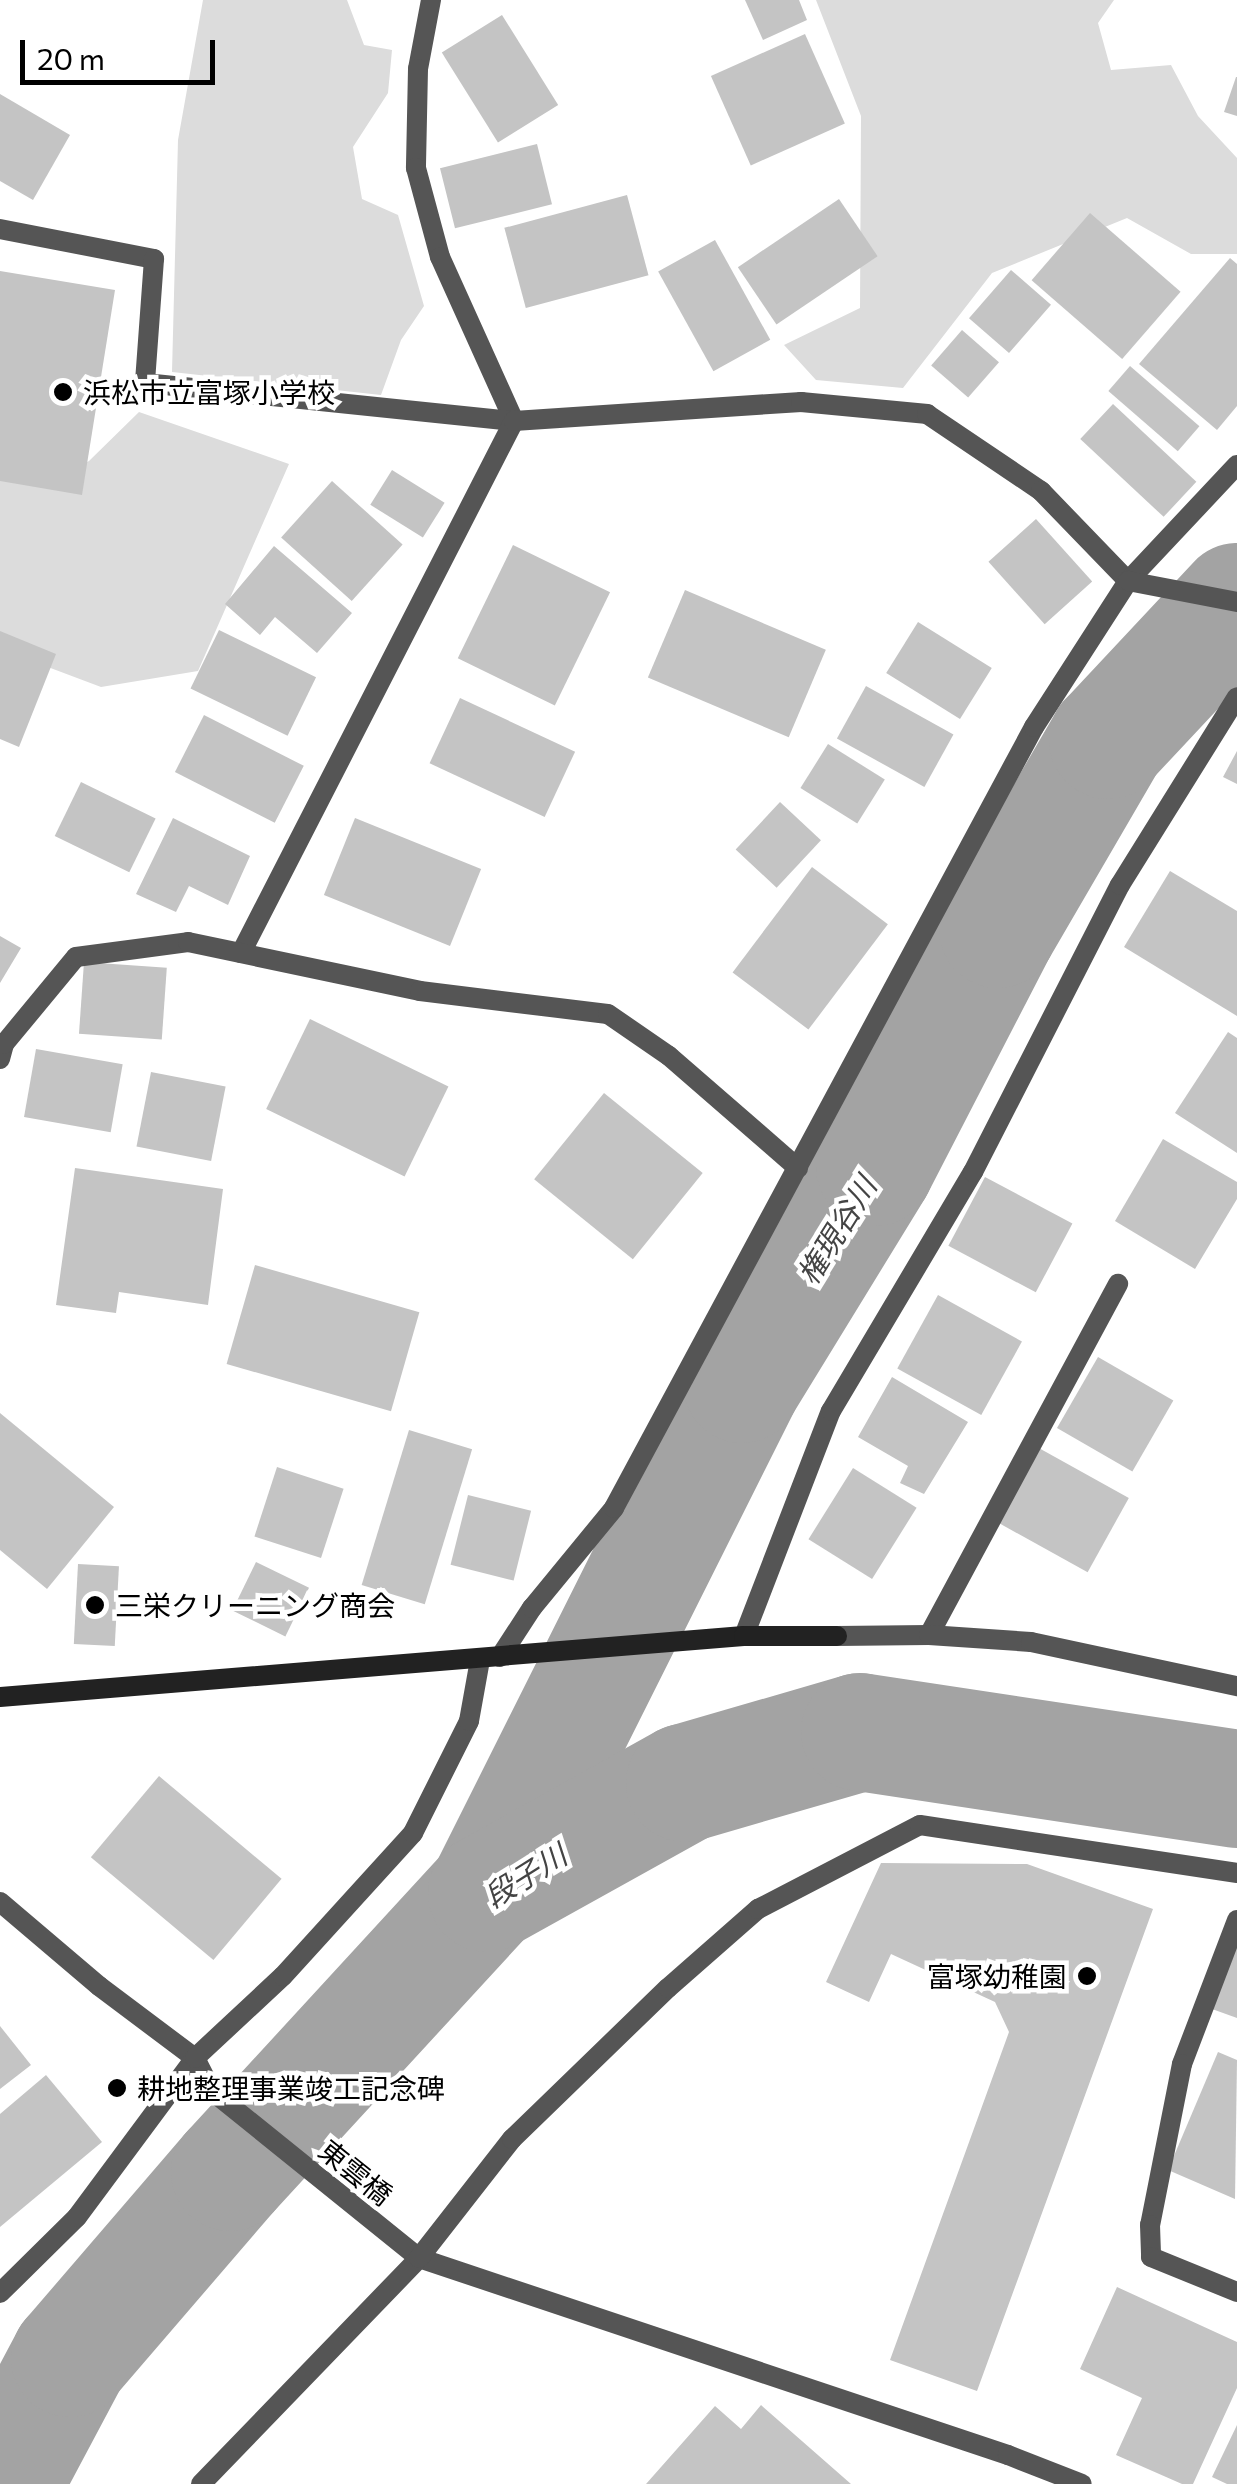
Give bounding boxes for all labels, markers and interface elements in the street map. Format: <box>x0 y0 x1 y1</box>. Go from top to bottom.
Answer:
scale bar <box>25 20 220 82</box>
text: 20 m <box>37 39 105 76</box>
place label: 浜松市立富塚小学校 <box>83 375 335 409</box>
marker: 浜松市立富塚小学校 <box>52 381 74 403</box>
water label: 権現谷川 <box>789 1170 883 1290</box>
place label: 三栄クリーニング商会 <box>115 1588 395 1622</box>
marker: 三栄クリーニング商会 <box>84 1594 106 1616</box>
water label: 段子川 <box>477 1836 573 1914</box>
place label: 富塚幼稚園 <box>927 1959 1067 1993</box>
marker: 富塚幼稚園 <box>1076 1965 1098 1987</box>
place label: 耕地整理事業竣工記念碑 <box>137 2071 445 2105</box>
marker: 耕地整理事業竣工記念碑 <box>106 2077 128 2099</box>
street label: 東雲橋 <box>313 2133 399 2211</box>

